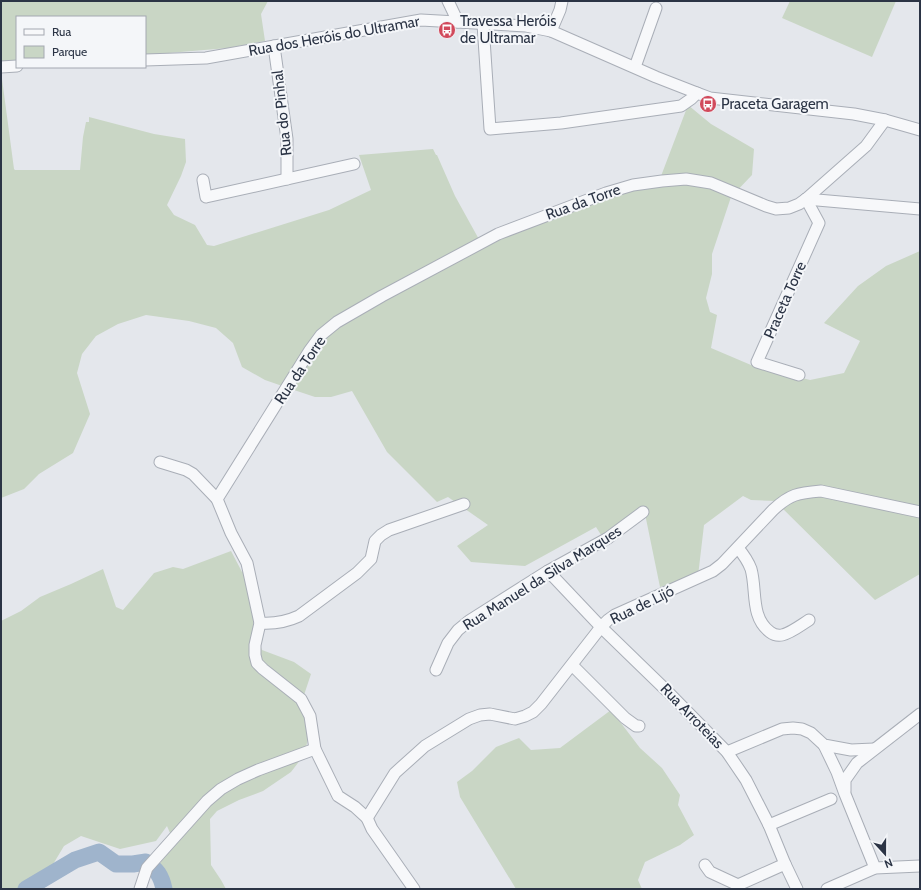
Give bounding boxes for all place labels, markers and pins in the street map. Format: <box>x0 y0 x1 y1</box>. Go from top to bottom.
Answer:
place label: Travessa Heróis de Ultramar <box>460 12 556 47</box>
bus stop icon: Travessa Heróis de Ultramar <box>437 20 457 40</box>
bus stop icon: Praceta Garagem <box>698 94 718 114</box>
place label: Praceta Garagem <box>721 95 829 113</box>

